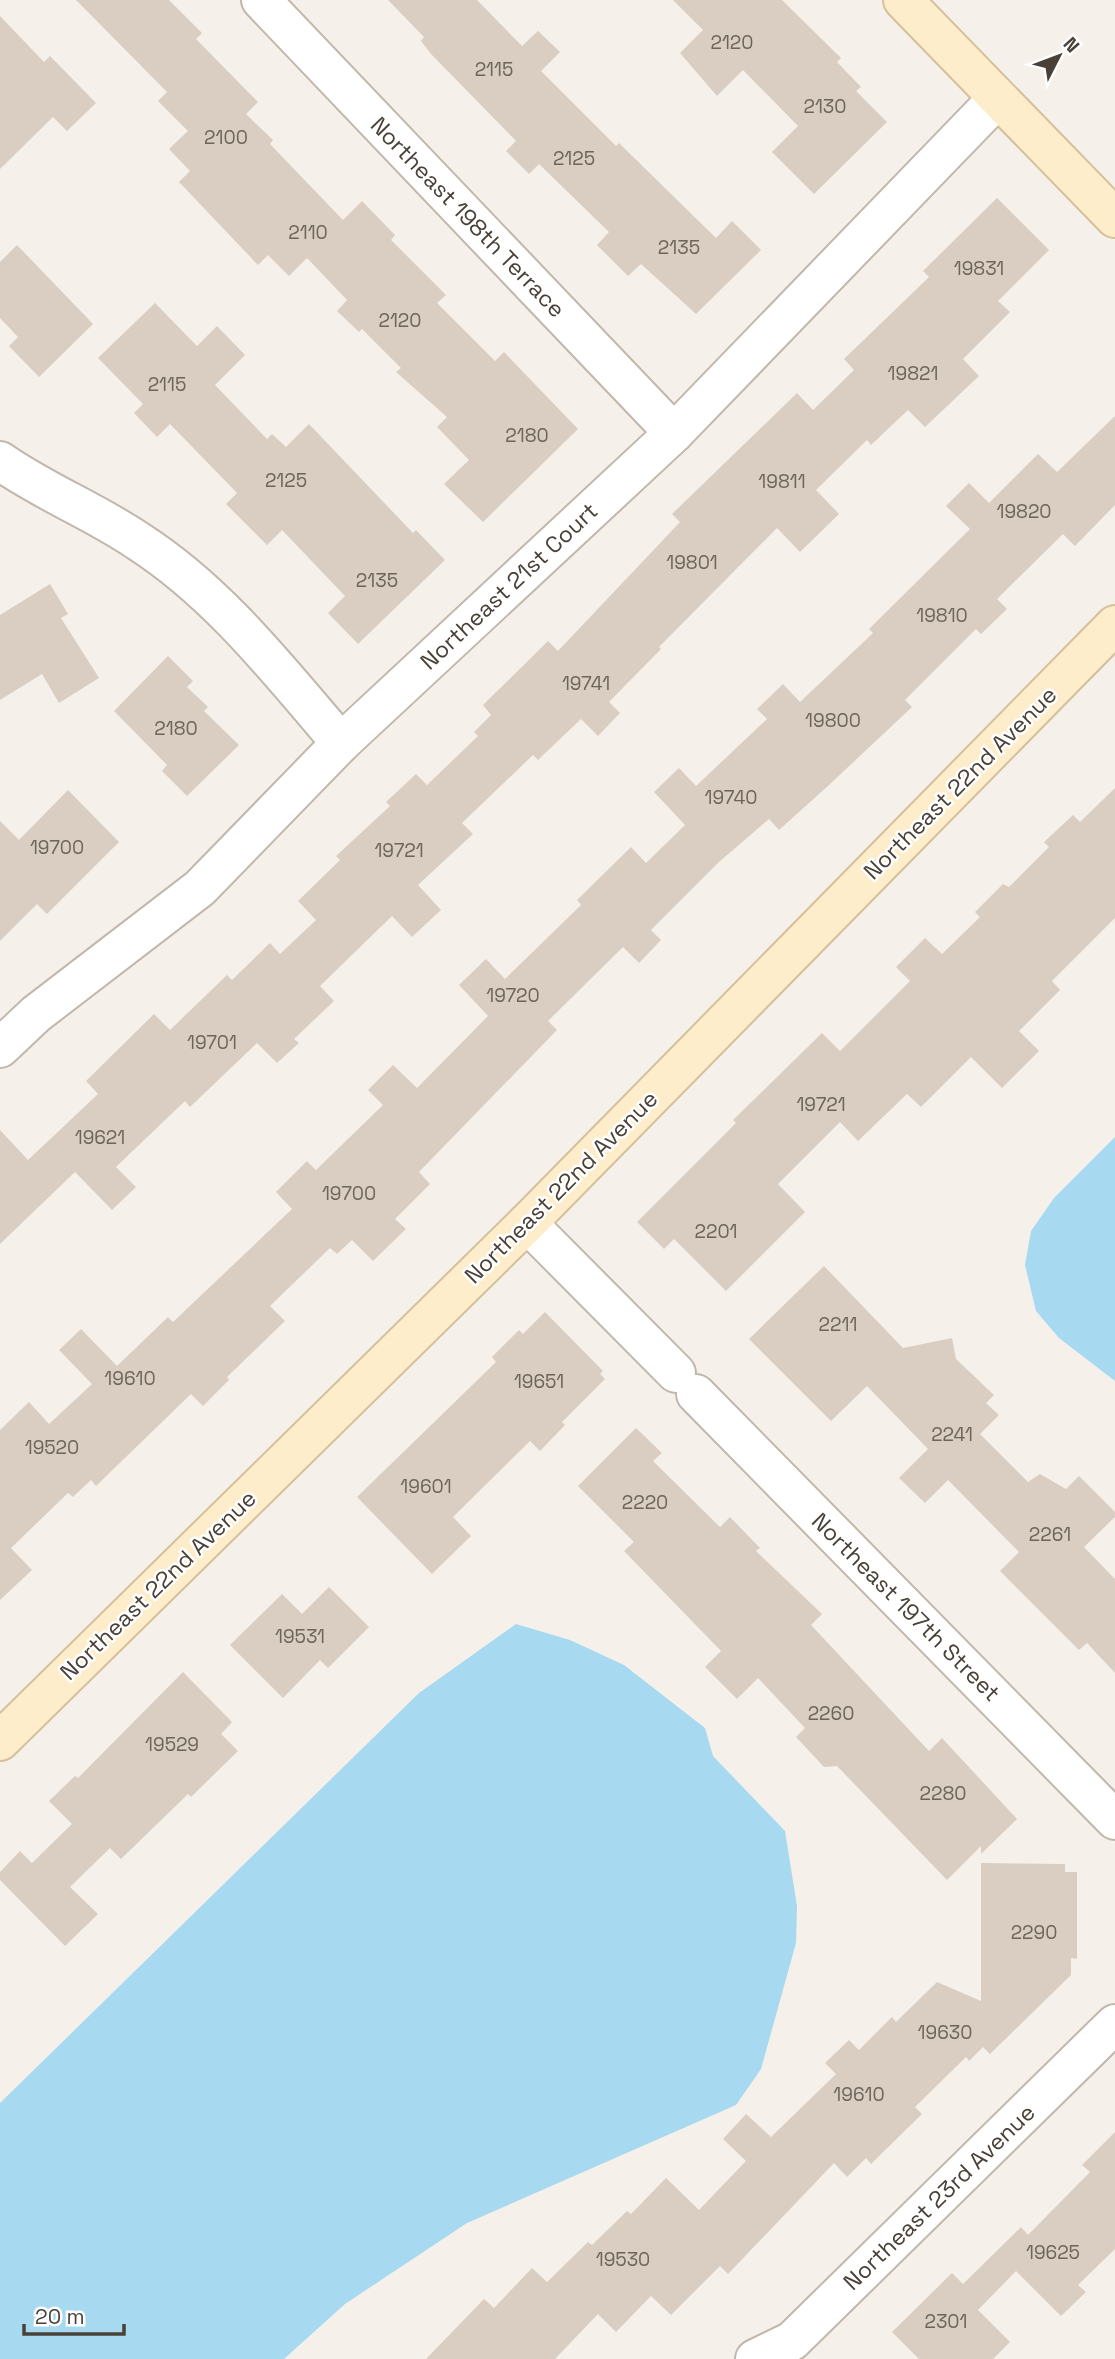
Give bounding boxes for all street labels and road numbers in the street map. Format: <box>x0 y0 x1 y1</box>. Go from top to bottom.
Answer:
street label: Northeast 198th Terrace <box>364 110 572 324</box>
street label: Northeast 21st Court <box>414 496 604 676</box>
street label: Northeast 22nd Avenue <box>857 680 1063 886</box>
street label: Northeast 22nd Avenue <box>458 1084 664 1290</box>
street label: Northeast 22nd Avenue <box>54 1483 262 1687</box>
street label: Northeast 197th Street <box>805 1506 1007 1708</box>
street label: Northeast 23rd Avenue <box>837 2097 1041 2297</box>

